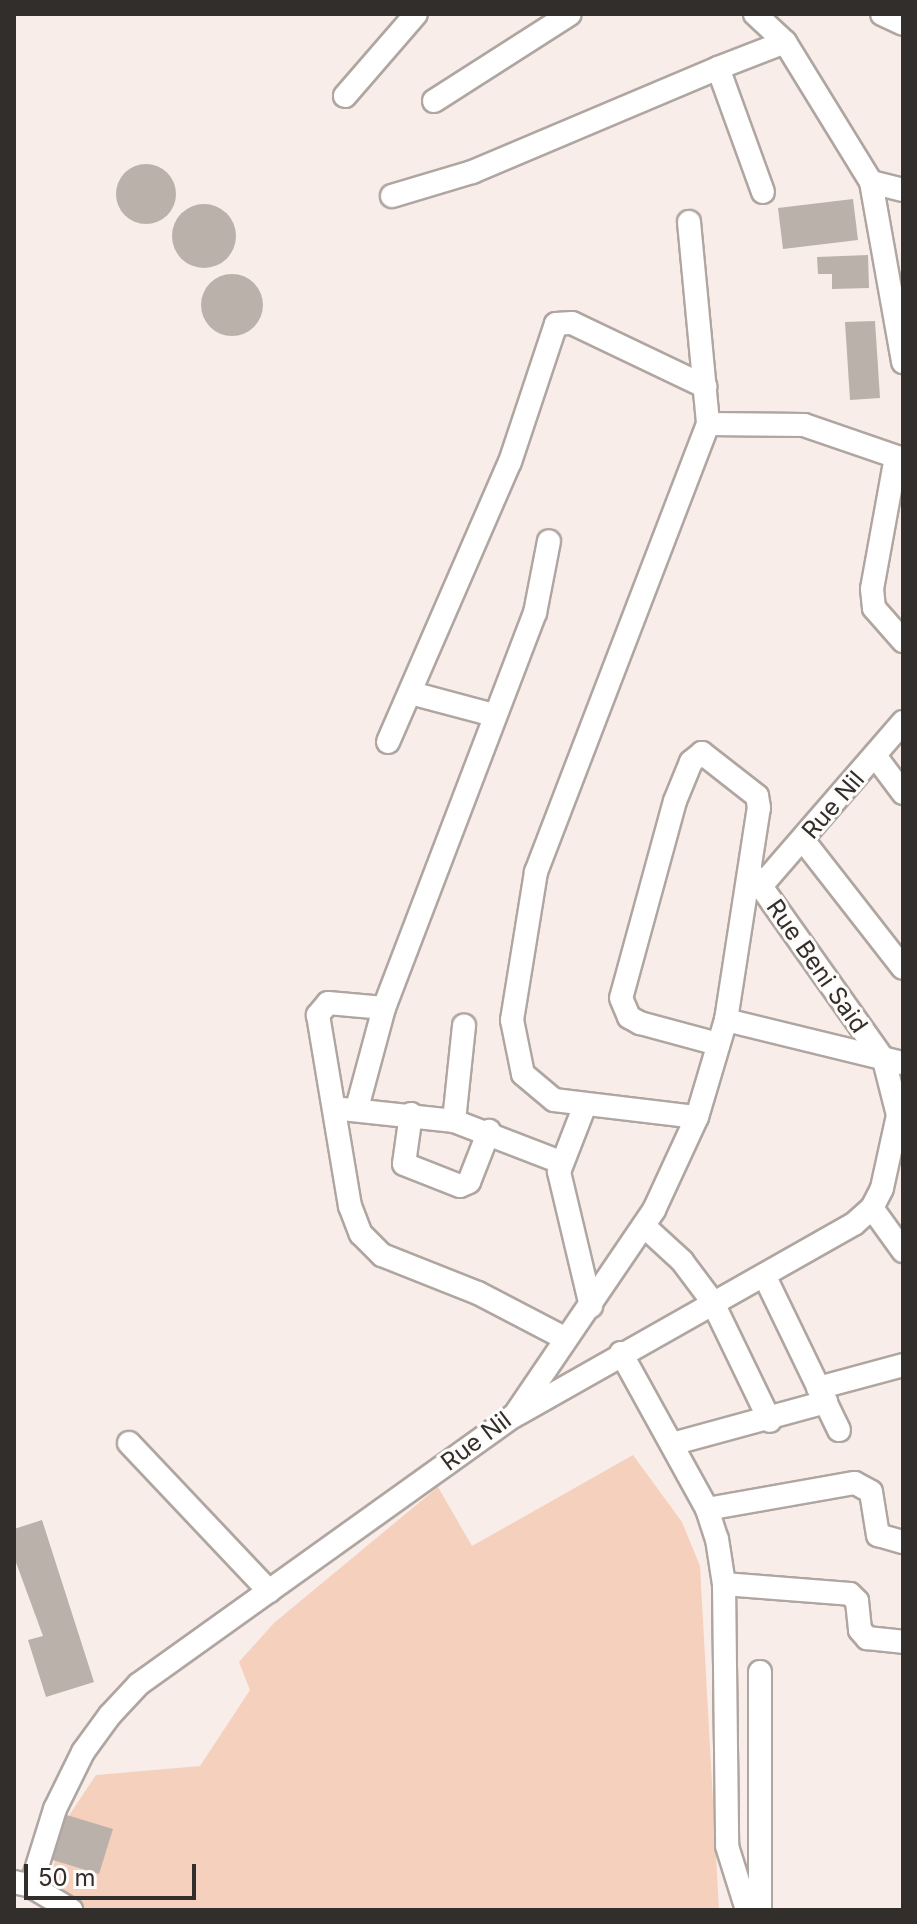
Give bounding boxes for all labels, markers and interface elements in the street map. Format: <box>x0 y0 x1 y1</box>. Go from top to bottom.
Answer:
street label: Rue Nil <box>796 765 870 845</box>
street label: Rue Beni Said <box>760 894 874 1038</box>
street label: Rue Nil <box>435 1405 517 1477</box>
scale bar <box>28 1848 200 1898</box>
text: 50 m <box>38 1863 96 1892</box>

